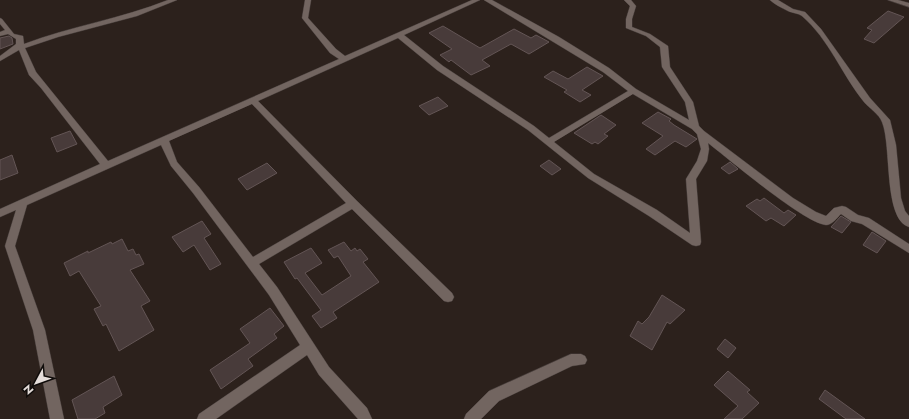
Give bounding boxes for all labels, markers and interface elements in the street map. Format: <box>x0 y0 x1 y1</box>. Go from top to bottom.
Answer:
north arrow <box>16 363 56 403</box>
text: N <box>20 381 37 398</box>

